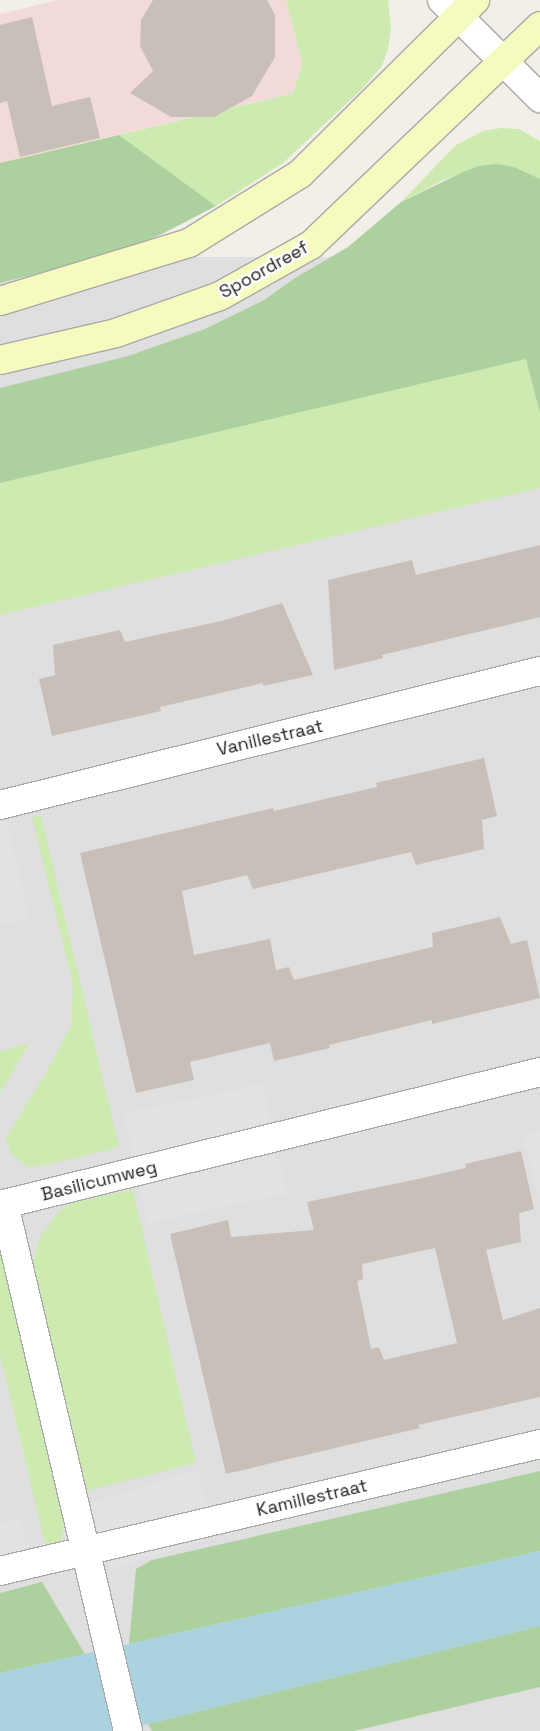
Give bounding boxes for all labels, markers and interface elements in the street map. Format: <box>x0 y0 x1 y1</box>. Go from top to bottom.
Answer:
street label: Spoordreef <box>216 237 312 303</box>
street label: Vanillestraat <box>215 715 325 761</box>
street label: Basilicumweg <box>39 1156 159 1206</box>
street label: Kamillestraat <box>254 1475 370 1521</box>

